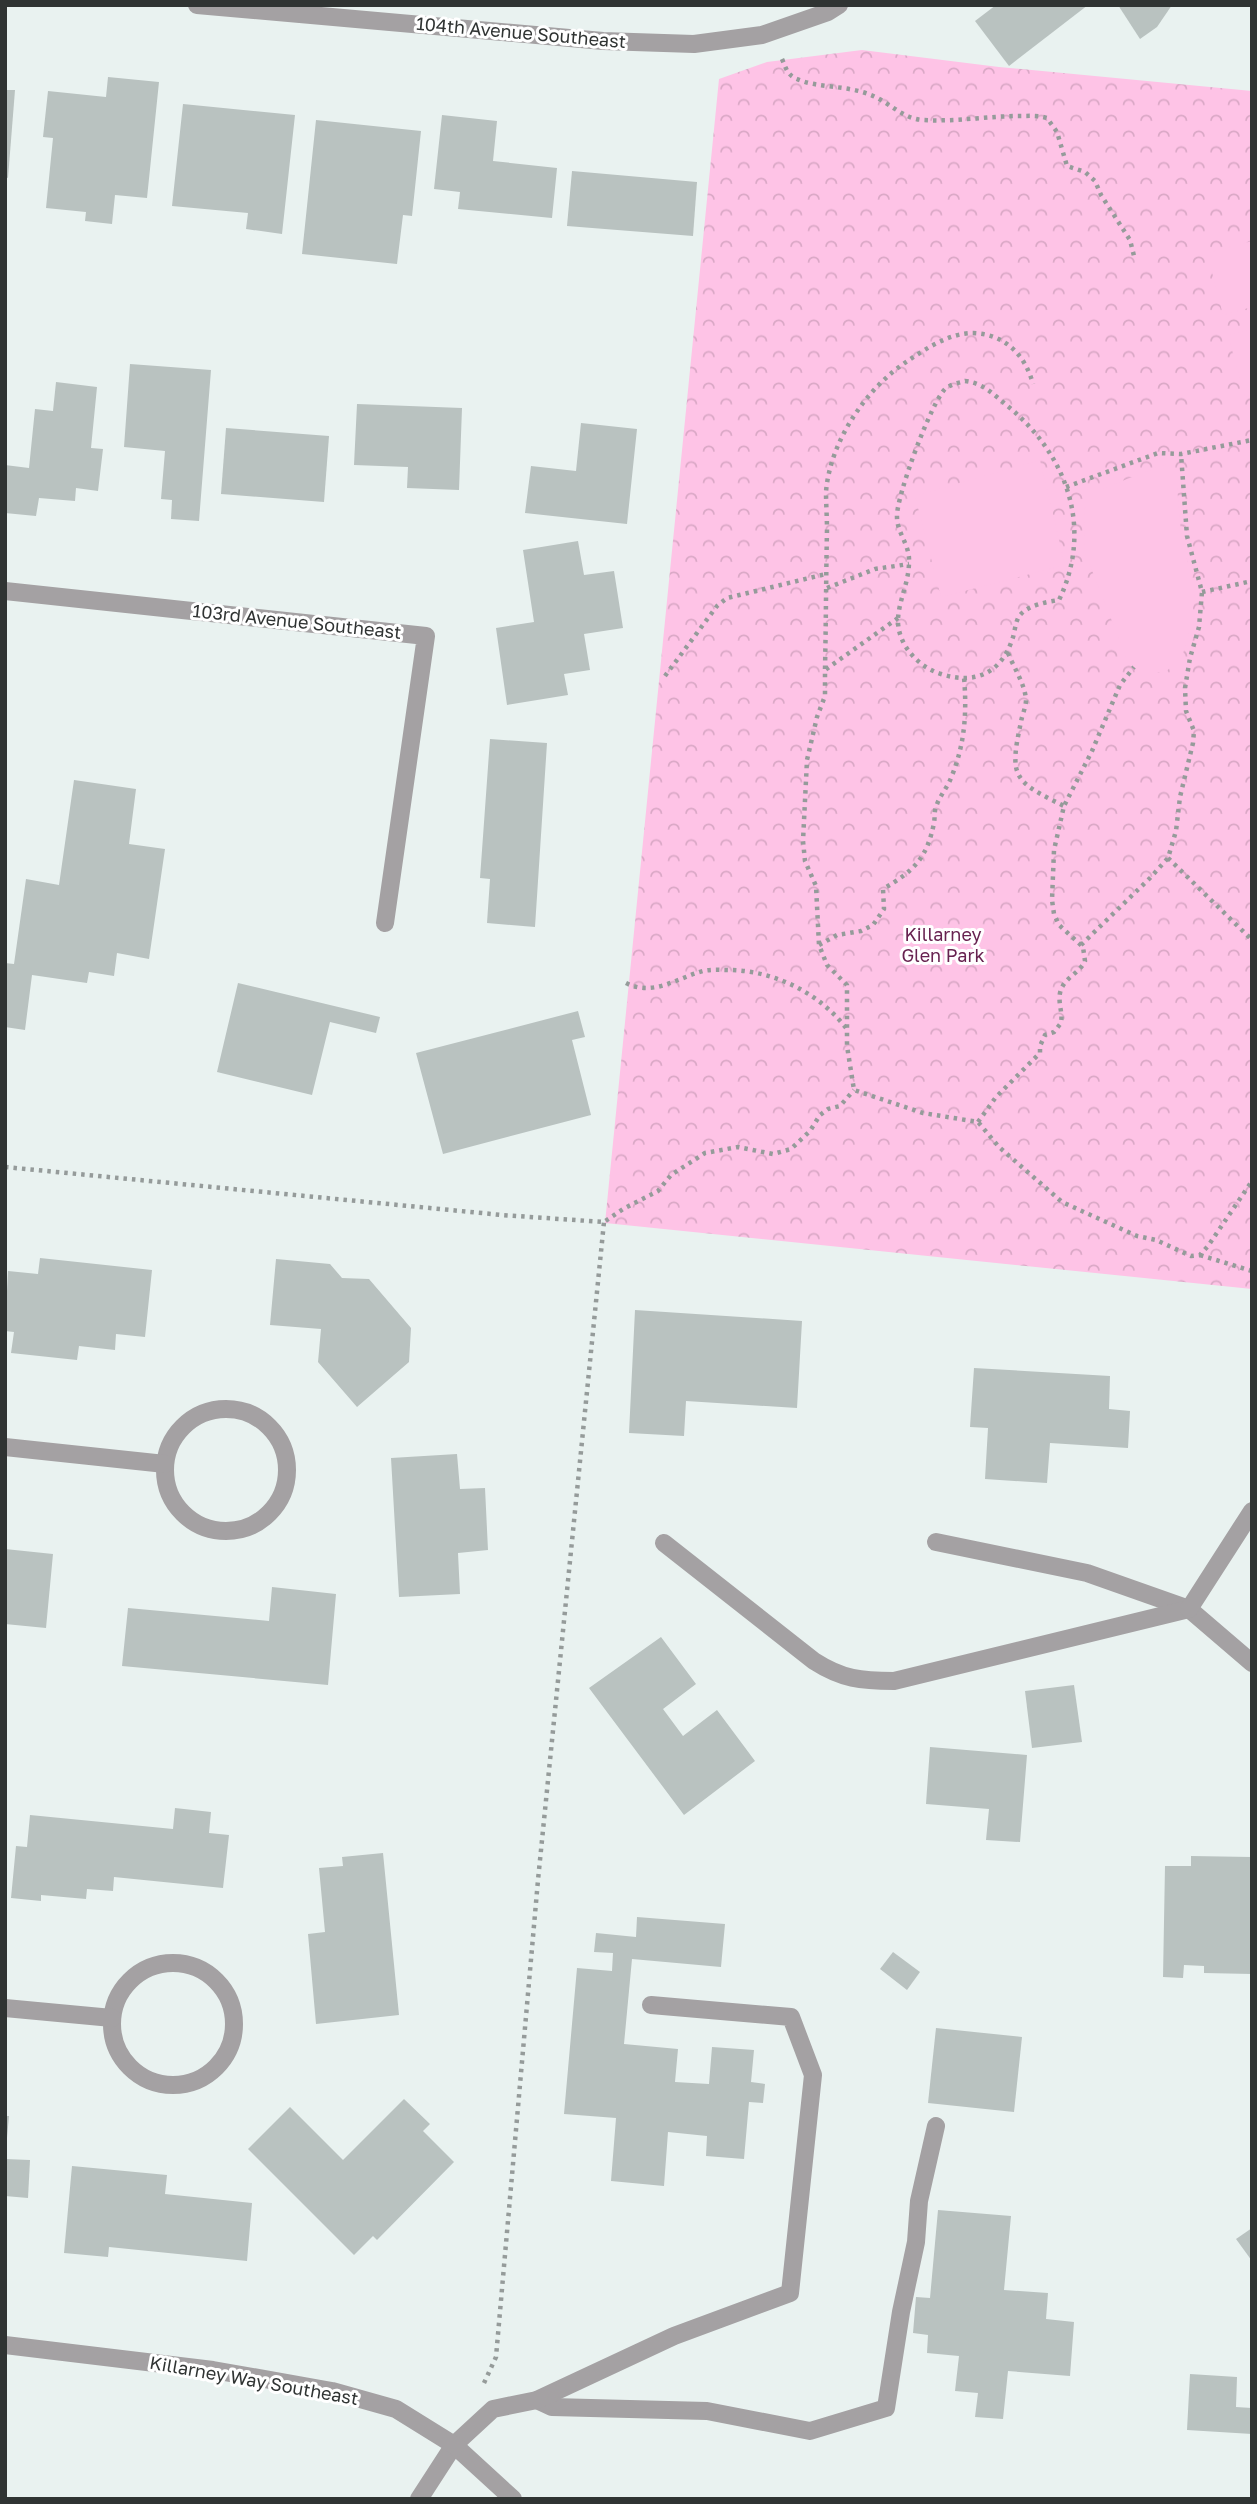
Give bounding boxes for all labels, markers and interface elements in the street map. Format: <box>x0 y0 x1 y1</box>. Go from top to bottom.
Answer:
street label: 104th Avenue Southeast <box>415 12 627 52</box>
street label: 103rd Avenue Southeast <box>192 599 403 643</box>
park label: Killarney Glen Park <box>901 923 985 966</box>
street label: Killarney Way Southeast <box>148 2351 360 2409</box>

